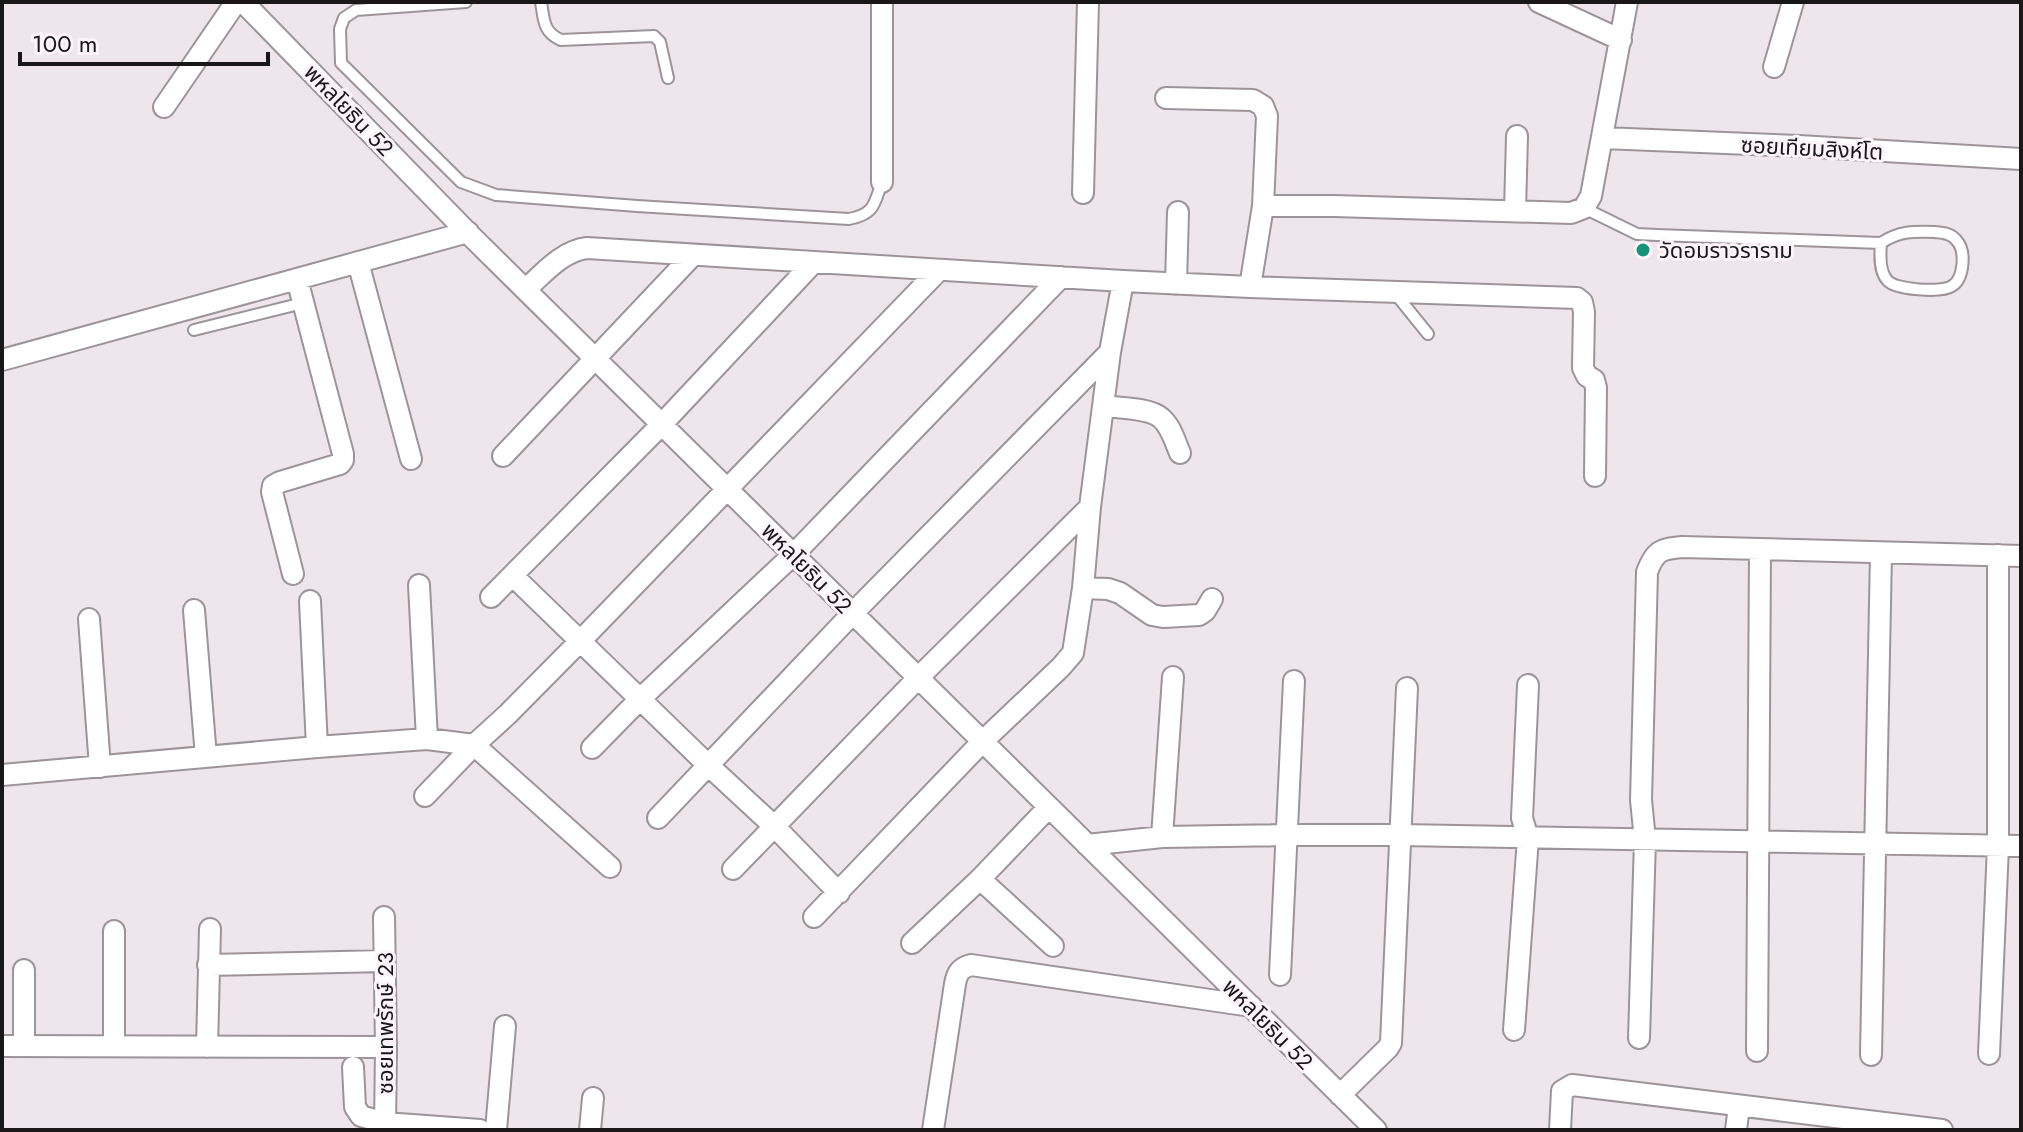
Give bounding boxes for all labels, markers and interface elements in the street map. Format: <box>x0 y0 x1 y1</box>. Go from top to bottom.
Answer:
scale bar <box>20 16 268 66</box>
text: 100 m <box>32 26 98 61</box>
street label: พหลโยธิน 52 <box>297 57 401 163</box>
street label: ซอยเทียมสิงห์โต <box>1740 128 1884 168</box>
place label: วัดอมราวราราม <box>1659 234 1793 266</box>
marker: วัดอมราวราราม <box>1634 241 1652 259</box>
street label: พหลโยธิน 52 <box>754 515 860 621</box>
street label: ซอยเทพรักษ์ 23 <box>369 952 401 1094</box>
street label: พหลโยธิน 52 <box>1215 971 1321 1077</box>

